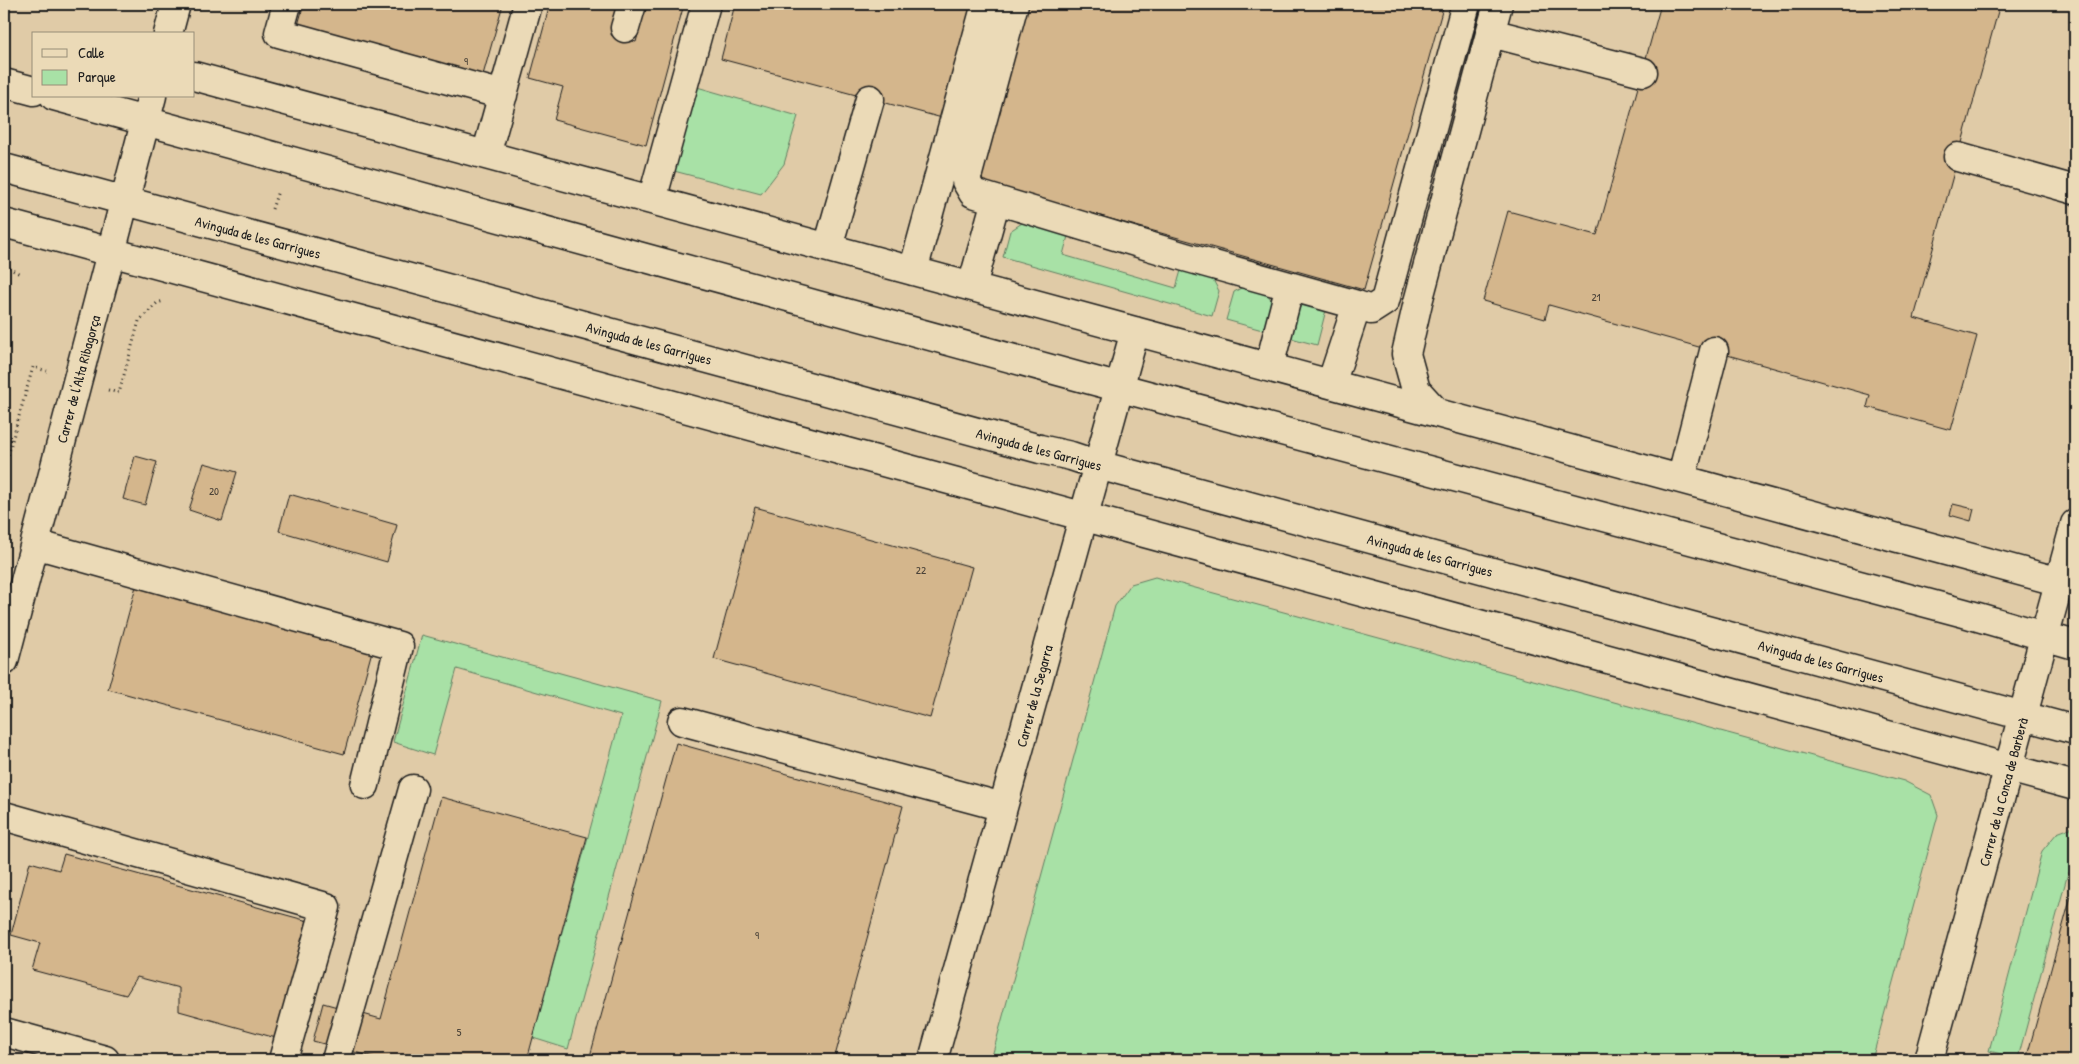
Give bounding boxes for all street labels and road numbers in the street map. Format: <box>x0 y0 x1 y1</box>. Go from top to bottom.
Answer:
street label: Avinguda de les Garrigues <box>193 211 323 264</box>
street label: Carrer de l'Alta Ribagorça <box>52 313 105 445</box>
street label: Avinguda de les Garrigues <box>584 317 714 370</box>
street label: Avinguda de les Garrigues <box>974 423 1104 476</box>
street label: Avinguda de les Garrigues <box>1365 529 1495 582</box>
street label: Avinguda de les Garrigues <box>1756 635 1886 688</box>
street label: Carrer de la Segarra <box>1011 642 1058 749</box>
street label: Carrer de la Conca de Barberà <box>1974 715 2032 868</box>

